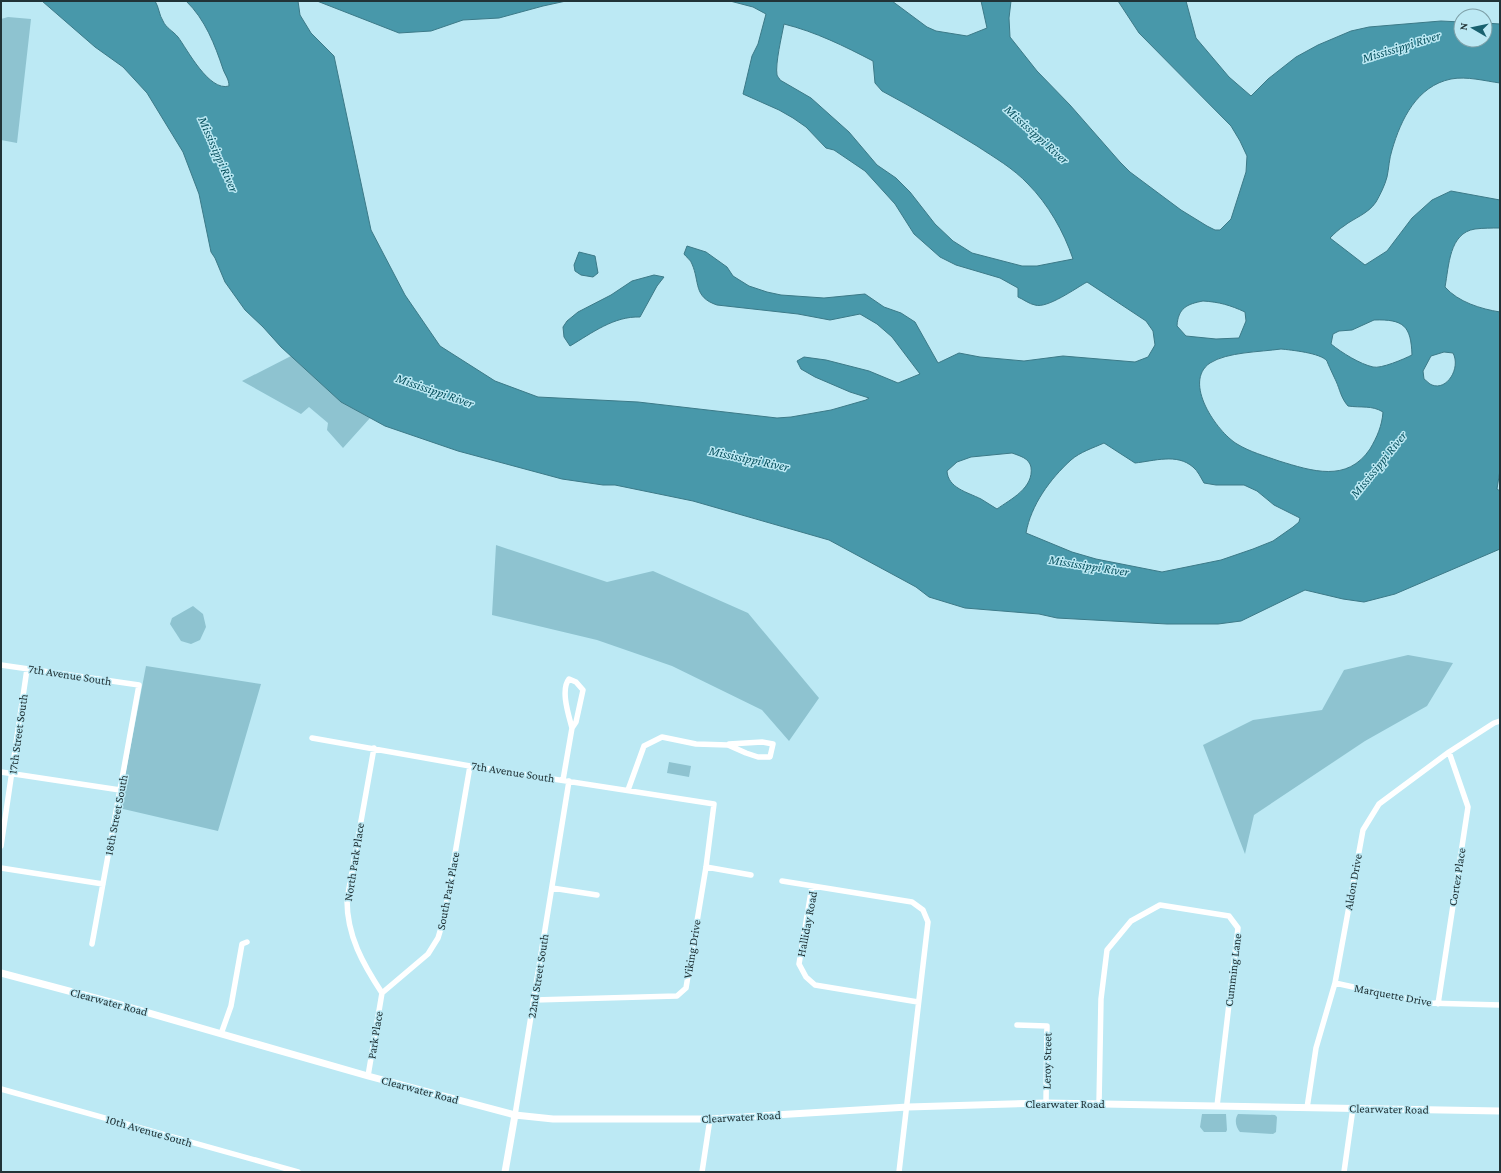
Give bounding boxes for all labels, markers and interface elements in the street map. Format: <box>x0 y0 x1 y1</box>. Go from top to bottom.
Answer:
north arrow <box>1453 8 1493 48</box>
text: N <box>1457 21 1470 31</box>
water label: Mississippi River <box>1359 27 1443 66</box>
water label: Mississippi River <box>1001 101 1072 167</box>
water label: Mississippi River <box>195 113 242 195</box>
water label: Mississippi River <box>393 370 476 411</box>
water label: Mississippi River <box>1346 428 1410 501</box>
water label: Mississippi River <box>707 443 791 474</box>
water label: Mississippi River <box>1047 552 1131 579</box>
street label: 7th Avenue South <box>27 662 113 689</box>
street label: 17th Street South <box>5 692 31 775</box>
street label: 7th Avenue South <box>470 759 556 786</box>
street label: 18th Street South <box>101 773 131 856</box>
street label: North Park Place <box>341 822 367 902</box>
street label: Cortez Place <box>1445 847 1469 907</box>
street label: South Park Place <box>434 851 462 931</box>
street label: Aldon Drive <box>1341 853 1365 911</box>
street label: Halliday Road <box>794 889 820 958</box>
street label: Viking Drive <box>680 919 704 979</box>
street label: 22nd Street South <box>524 932 552 1019</box>
street label: Cumming Lane <box>1222 933 1244 1007</box>
street label: Marquette Drive <box>1353 981 1433 1009</box>
street label: Clearwater Road <box>69 985 150 1019</box>
street label: Park Place <box>364 1010 386 1060</box>
street label: Leroy Street <box>1040 1031 1055 1090</box>
street label: Clearwater Road <box>380 1073 461 1107</box>
street label: Clearwater Road <box>1025 1097 1106 1111</box>
street label: Clearwater Road <box>1349 1101 1430 1117</box>
street label: Clearwater Road <box>701 1108 782 1126</box>
street label: 10th Avenue South <box>104 1112 194 1150</box>

